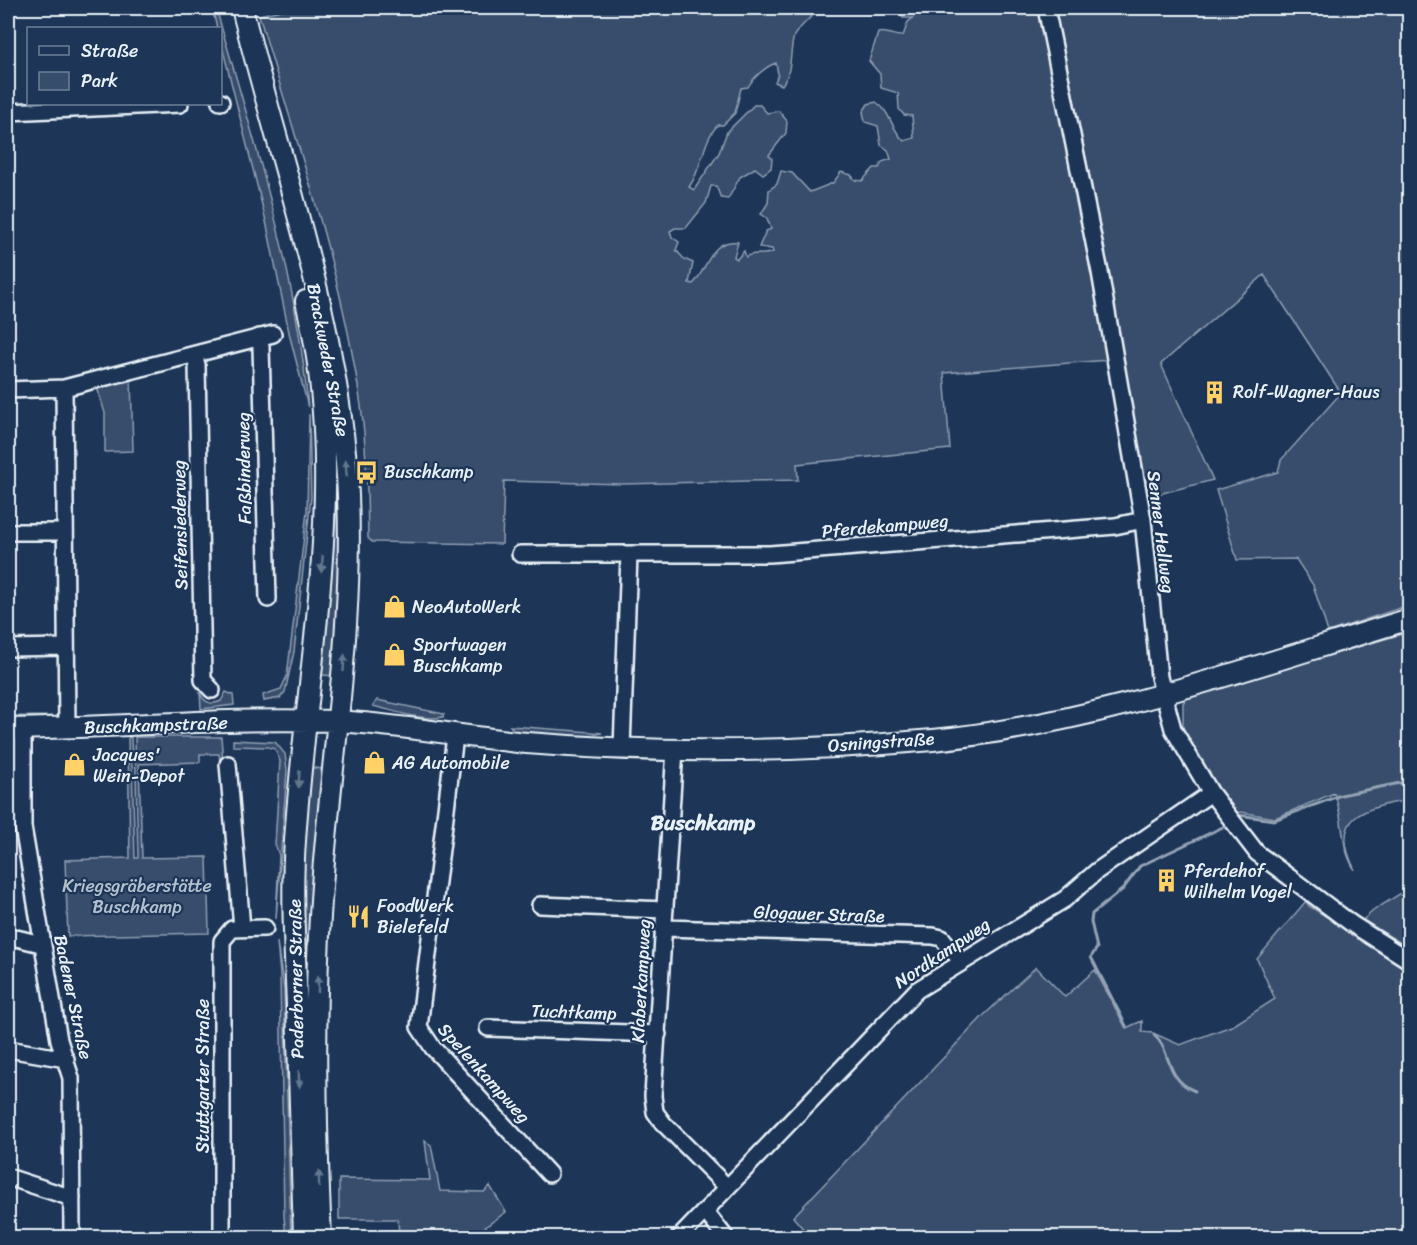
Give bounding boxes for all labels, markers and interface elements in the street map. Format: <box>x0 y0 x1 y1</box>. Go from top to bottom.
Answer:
legend <box>27 27 222 105</box>
text: Straße <box>81 35 138 67</box>
text: Park <box>81 65 118 97</box>
street label: Brackweder Straße <box>297 281 359 439</box>
place label: Rolf-Wagner-Haus <box>1233 376 1380 408</box>
building icon: Rolf-Wagner-Haus <box>1202 379 1228 405</box>
street label: Faßbinderweg <box>227 412 261 524</box>
place label: Buschkamp <box>384 456 474 488</box>
one-way arrow <box>341 459 351 478</box>
bus stop icon: Buschkamp <box>353 459 379 485</box>
street label: Seifensiederweg <box>163 460 197 590</box>
street label: Senner Hellweg <box>1138 469 1184 595</box>
street label: Pferdekampweg <box>820 505 950 547</box>
one-way arrow <box>317 554 327 573</box>
place label: NeoAutoWerk <box>412 591 521 623</box>
shop icon: NeoAutoWerk <box>381 594 407 620</box>
place label: Sportwagen Buschkamp <box>413 629 507 682</box>
shop icon: Sportwagen Buschkamp <box>382 642 408 668</box>
one-way arrow <box>340 654 349 673</box>
street label: Buschkampstraße <box>84 706 228 744</box>
street label: Osningstraße <box>827 722 936 762</box>
place label: Jacques' Wein-Depot <box>92 739 185 792</box>
place label: AG Automobile <box>391 747 510 779</box>
shop icon: AG Automobile <box>361 750 387 776</box>
shop icon: Jacques' Wein-Depot <box>62 752 88 778</box>
one-way arrow <box>295 770 304 789</box>
district label: Buschkamp <box>651 804 755 842</box>
place label: Pferdehof Wilhelm Vogel <box>1184 855 1293 908</box>
building icon: Pferdehof Wilhelm Vogel <box>1153 868 1179 894</box>
park label: Kriegsgräberstätte Buschkamp <box>62 870 212 923</box>
place label: FoodWerk Bielefeld <box>377 890 454 943</box>
street label: Glogauer Straße <box>753 896 885 932</box>
street label: Paderborner Straße <box>279 899 313 1059</box>
restaurant icon: FoodWerk Bielefeld <box>346 903 372 929</box>
street label: Nordkampweg <box>887 909 997 997</box>
street label: Klaberkampweg <box>622 918 660 1044</box>
street label: Badener Straße <box>44 932 102 1062</box>
one-way arrow <box>313 975 323 994</box>
street label: Tuchtkamp <box>531 995 618 1030</box>
street label: Stuttgarter Straße <box>187 999 219 1153</box>
street label: Spelenkampweg <box>430 1015 538 1131</box>
one-way arrow <box>294 1069 304 1088</box>
one-way arrow <box>315 1170 324 1189</box>

